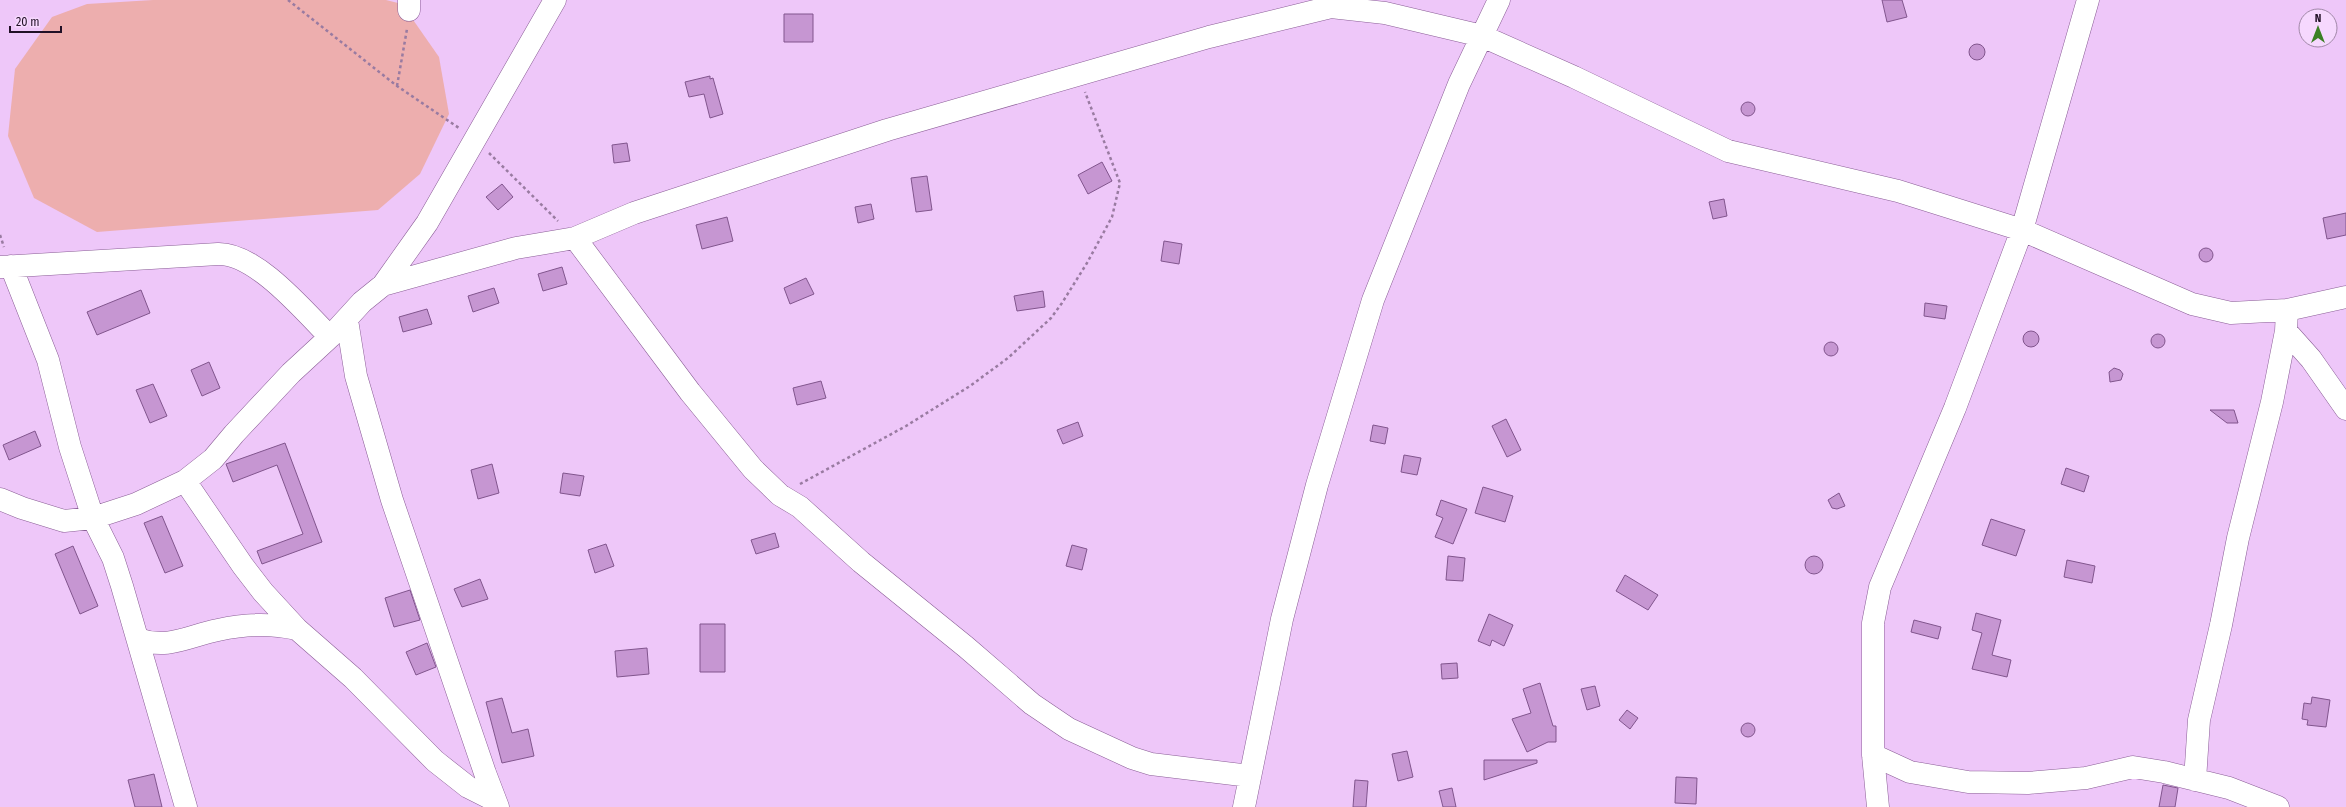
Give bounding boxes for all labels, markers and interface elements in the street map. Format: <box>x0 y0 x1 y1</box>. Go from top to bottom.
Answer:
scale bar <box>10 8 61 34</box>
north arrow <box>2298 8 2338 48</box>
text: N <box>2315 12 2321 25</box>
text: 20 m <box>16 15 40 29</box>

